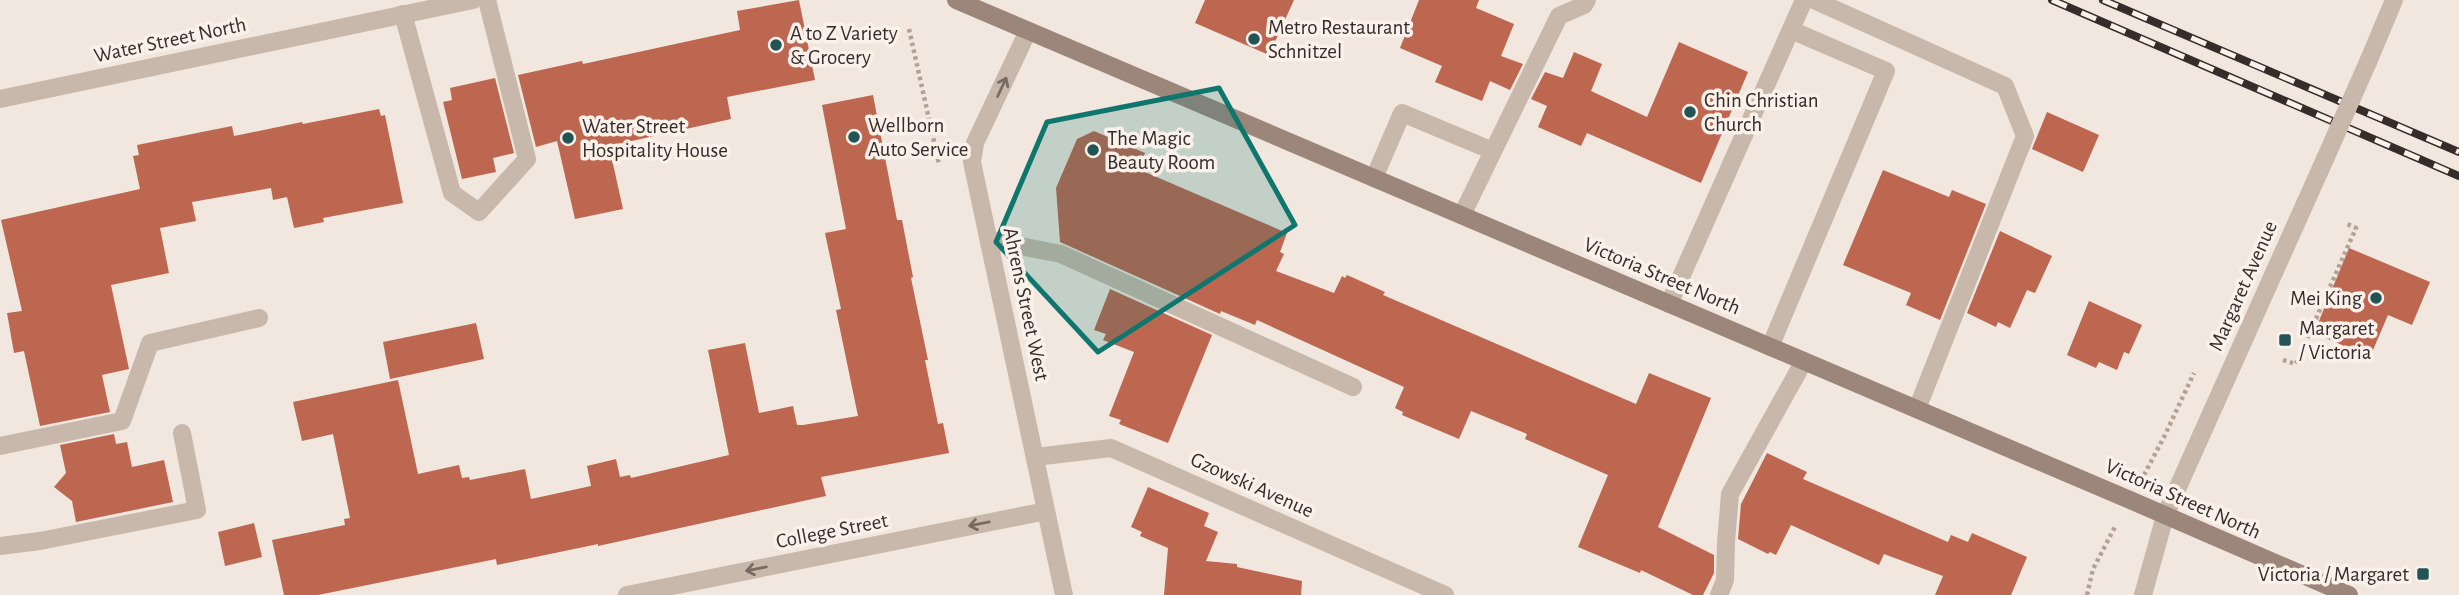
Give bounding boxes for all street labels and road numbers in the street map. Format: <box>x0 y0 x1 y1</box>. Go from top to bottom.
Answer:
street label: Water Street North <box>92 14 248 66</box>
street label: Margaret Avenue <box>2205 218 2281 354</box>
street label: Ahrens Street West <box>999 225 1053 383</box>
street label: Victoria Street North <box>1581 234 1743 318</box>
street label: Gzowski Avenue <box>1187 449 1317 521</box>
street label: Victoria Street North <box>2102 455 2264 543</box>
street label: College Street <box>774 510 890 552</box>

